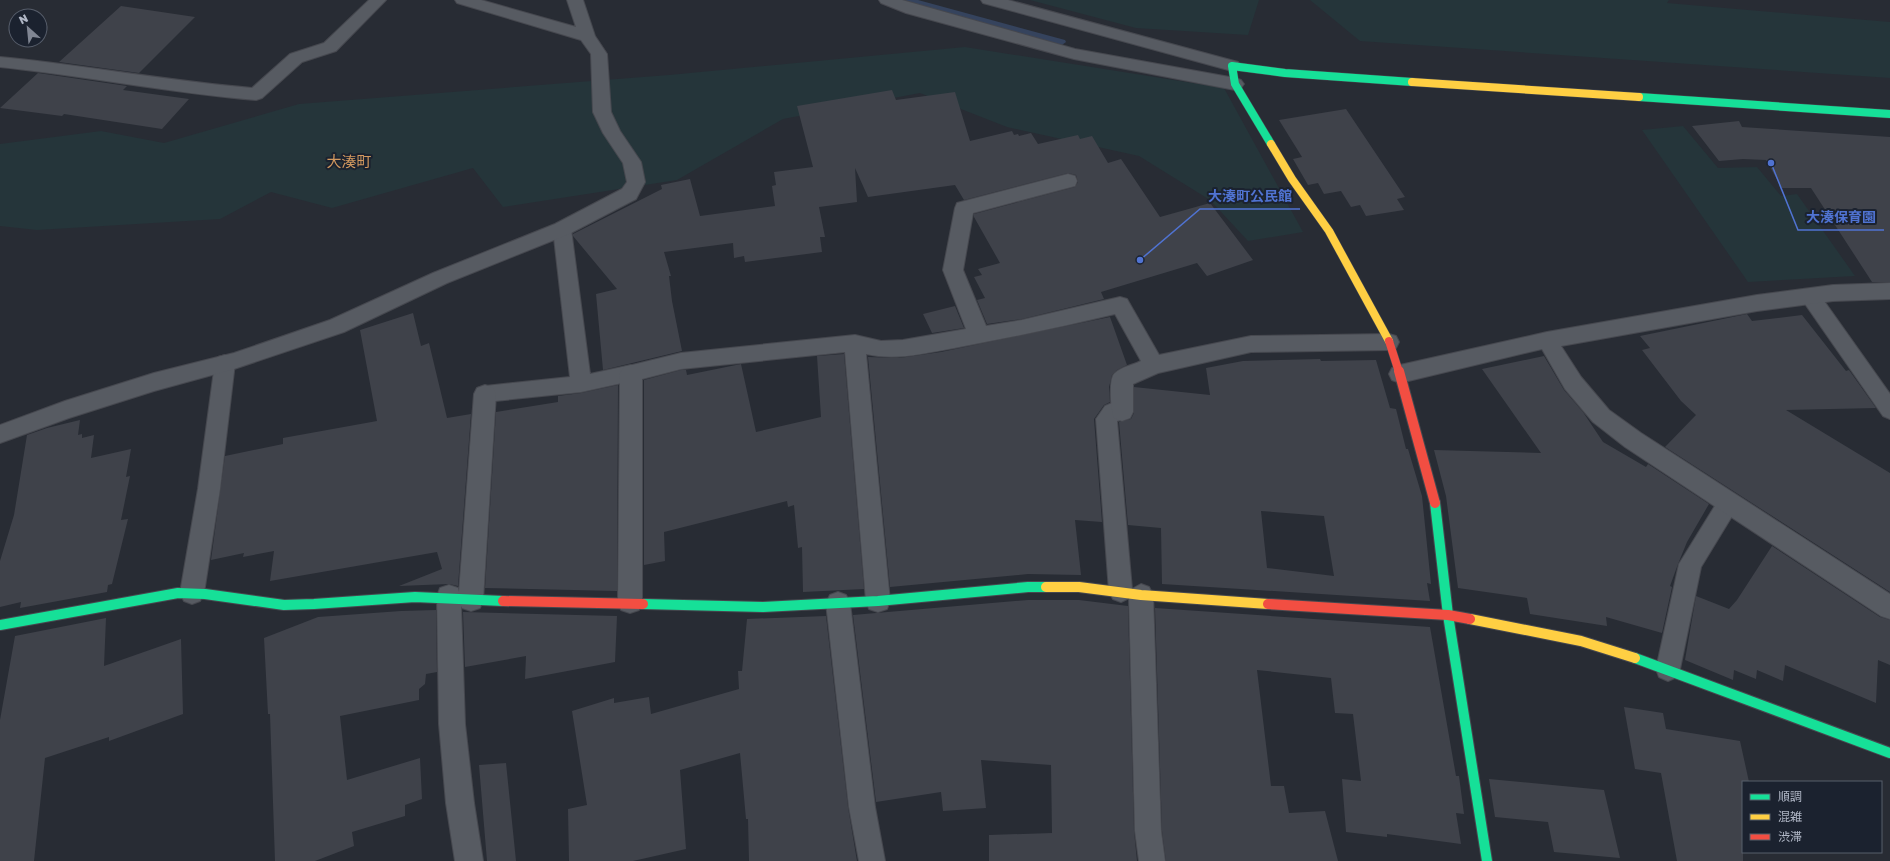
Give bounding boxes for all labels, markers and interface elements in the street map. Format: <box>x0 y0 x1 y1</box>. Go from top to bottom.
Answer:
north arrow <box>8 8 48 48</box>
text: N <box>17 11 30 26</box>
district label: 大湊町 <box>326 152 372 170</box>
callout: 大湊町公民館 <box>1200 183 1300 209</box>
text: 大湊町公民館 <box>1208 187 1292 204</box>
callout: 大湊保育園 <box>1798 204 1884 230</box>
text: 大湊保育園 <box>1806 208 1876 225</box>
legend <box>1742 781 1882 853</box>
text: 順調 <box>1778 789 1802 804</box>
text: 混雑 <box>1778 809 1802 824</box>
text: 渋滞 <box>1778 829 1802 844</box>

